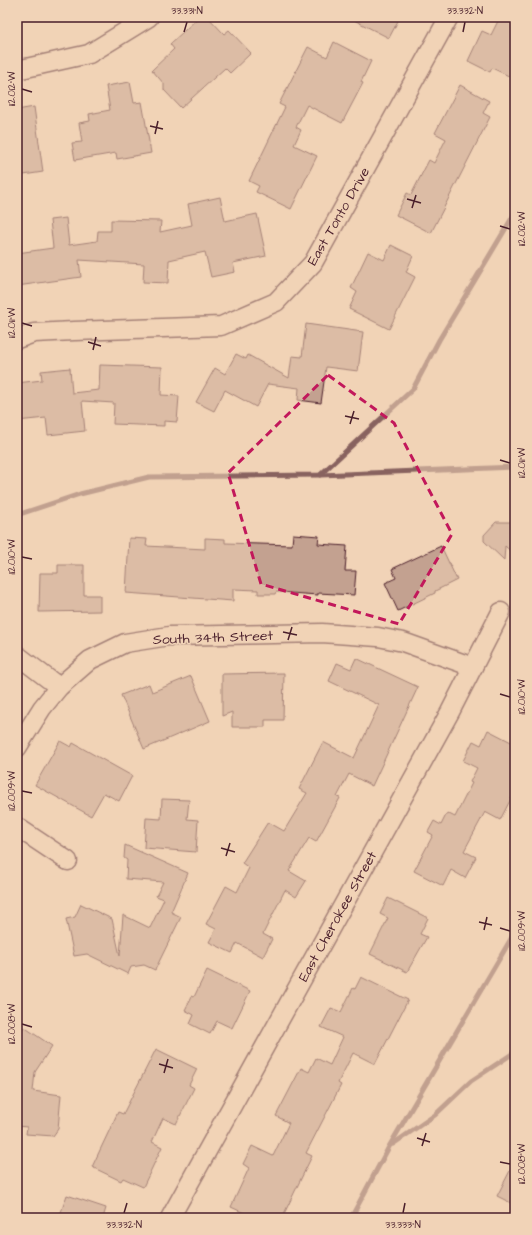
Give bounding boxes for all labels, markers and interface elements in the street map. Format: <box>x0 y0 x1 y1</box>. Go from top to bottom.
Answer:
text: 33.331°N <box>171 4 203 18</box>
text: 33.332°N <box>447 4 483 18</box>
text: 112.012°W <box>5 71 19 106</box>
street label: East Tonto Drive <box>303 163 375 269</box>
text: 112.012°W <box>515 211 529 246</box>
text: 112.011°W <box>5 307 19 338</box>
text: 112.011°W <box>515 447 529 478</box>
text: 112.010°W <box>5 539 19 575</box>
street label: South 34th Street <box>153 626 274 650</box>
text: 112.010°W <box>515 679 529 715</box>
text: 112.009°W <box>5 771 19 811</box>
street label: East Cherokee Street <box>294 847 382 985</box>
text: 112.009°W <box>515 911 529 951</box>
text: 112.008°W <box>5 1003 19 1044</box>
text: 112.008°W <box>515 1143 529 1184</box>
text: 33.332°N <box>106 1218 142 1232</box>
text: 33.333°N <box>385 1218 421 1232</box>

